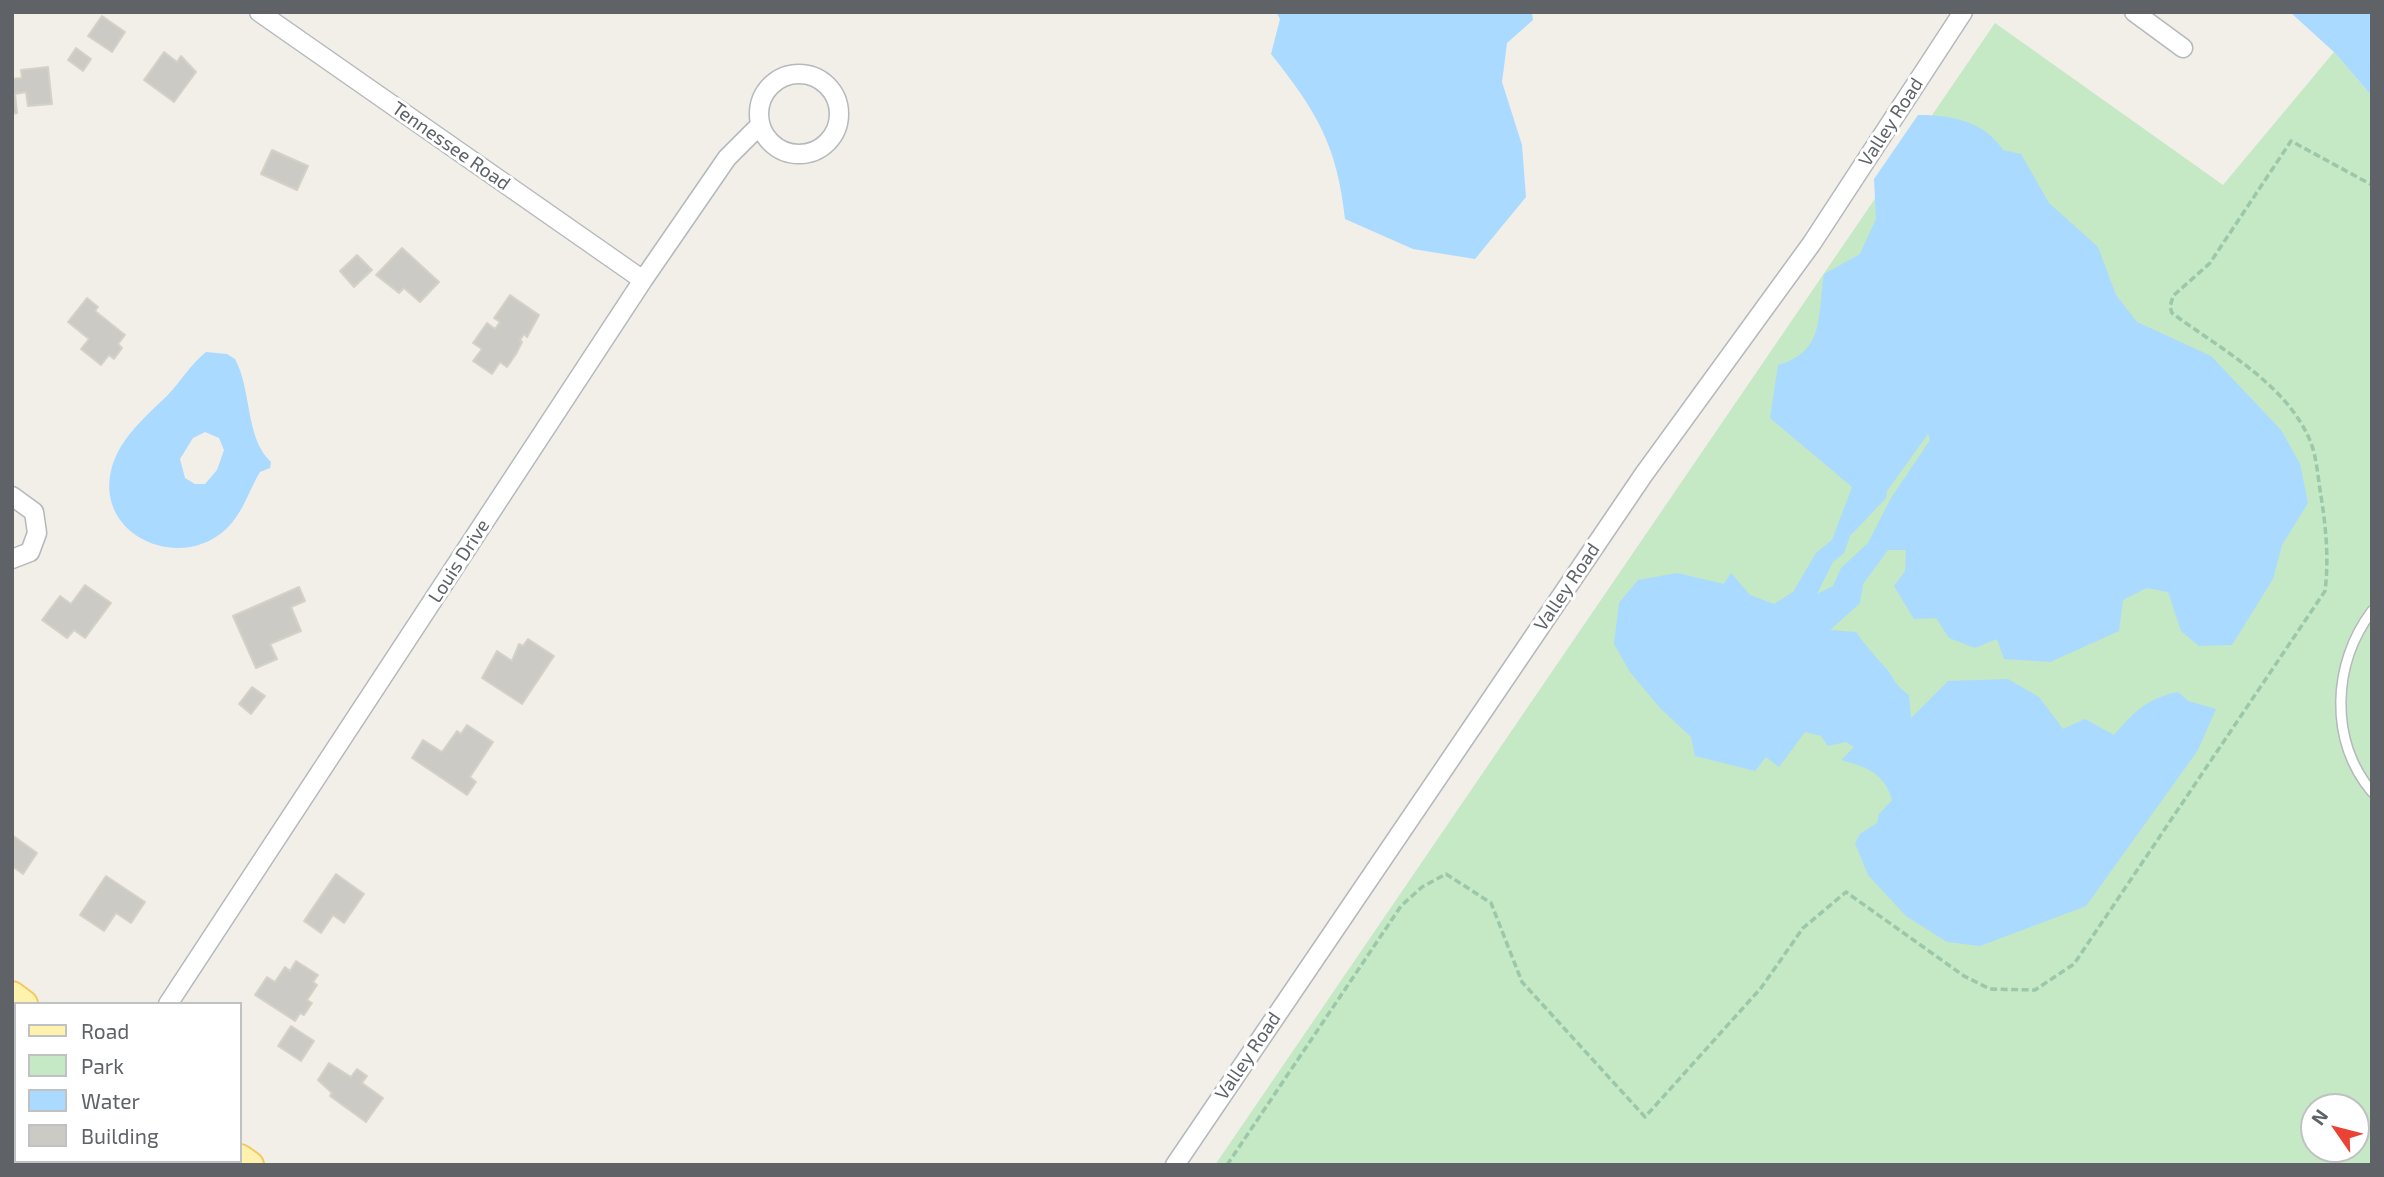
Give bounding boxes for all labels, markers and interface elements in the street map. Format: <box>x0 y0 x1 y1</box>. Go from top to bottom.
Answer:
street label: Valley Road <box>1854 73 1928 171</box>
street label: Tennessee Road <box>387 97 515 195</box>
street label: Louis Drive <box>424 515 494 607</box>
street label: Valley Road <box>1529 539 1605 635</box>
legend <box>14 1002 242 1163</box>
street label: Valley Road <box>1210 1008 1286 1104</box>
text: Road <box>81 1018 129 1043</box>
text: Park <box>81 1053 124 1078</box>
text: Water <box>81 1088 140 1113</box>
north arrow <box>2300 1093 2370 1163</box>
text: N <box>2306 1105 2332 1129</box>
text: Building <box>81 1123 159 1148</box>

